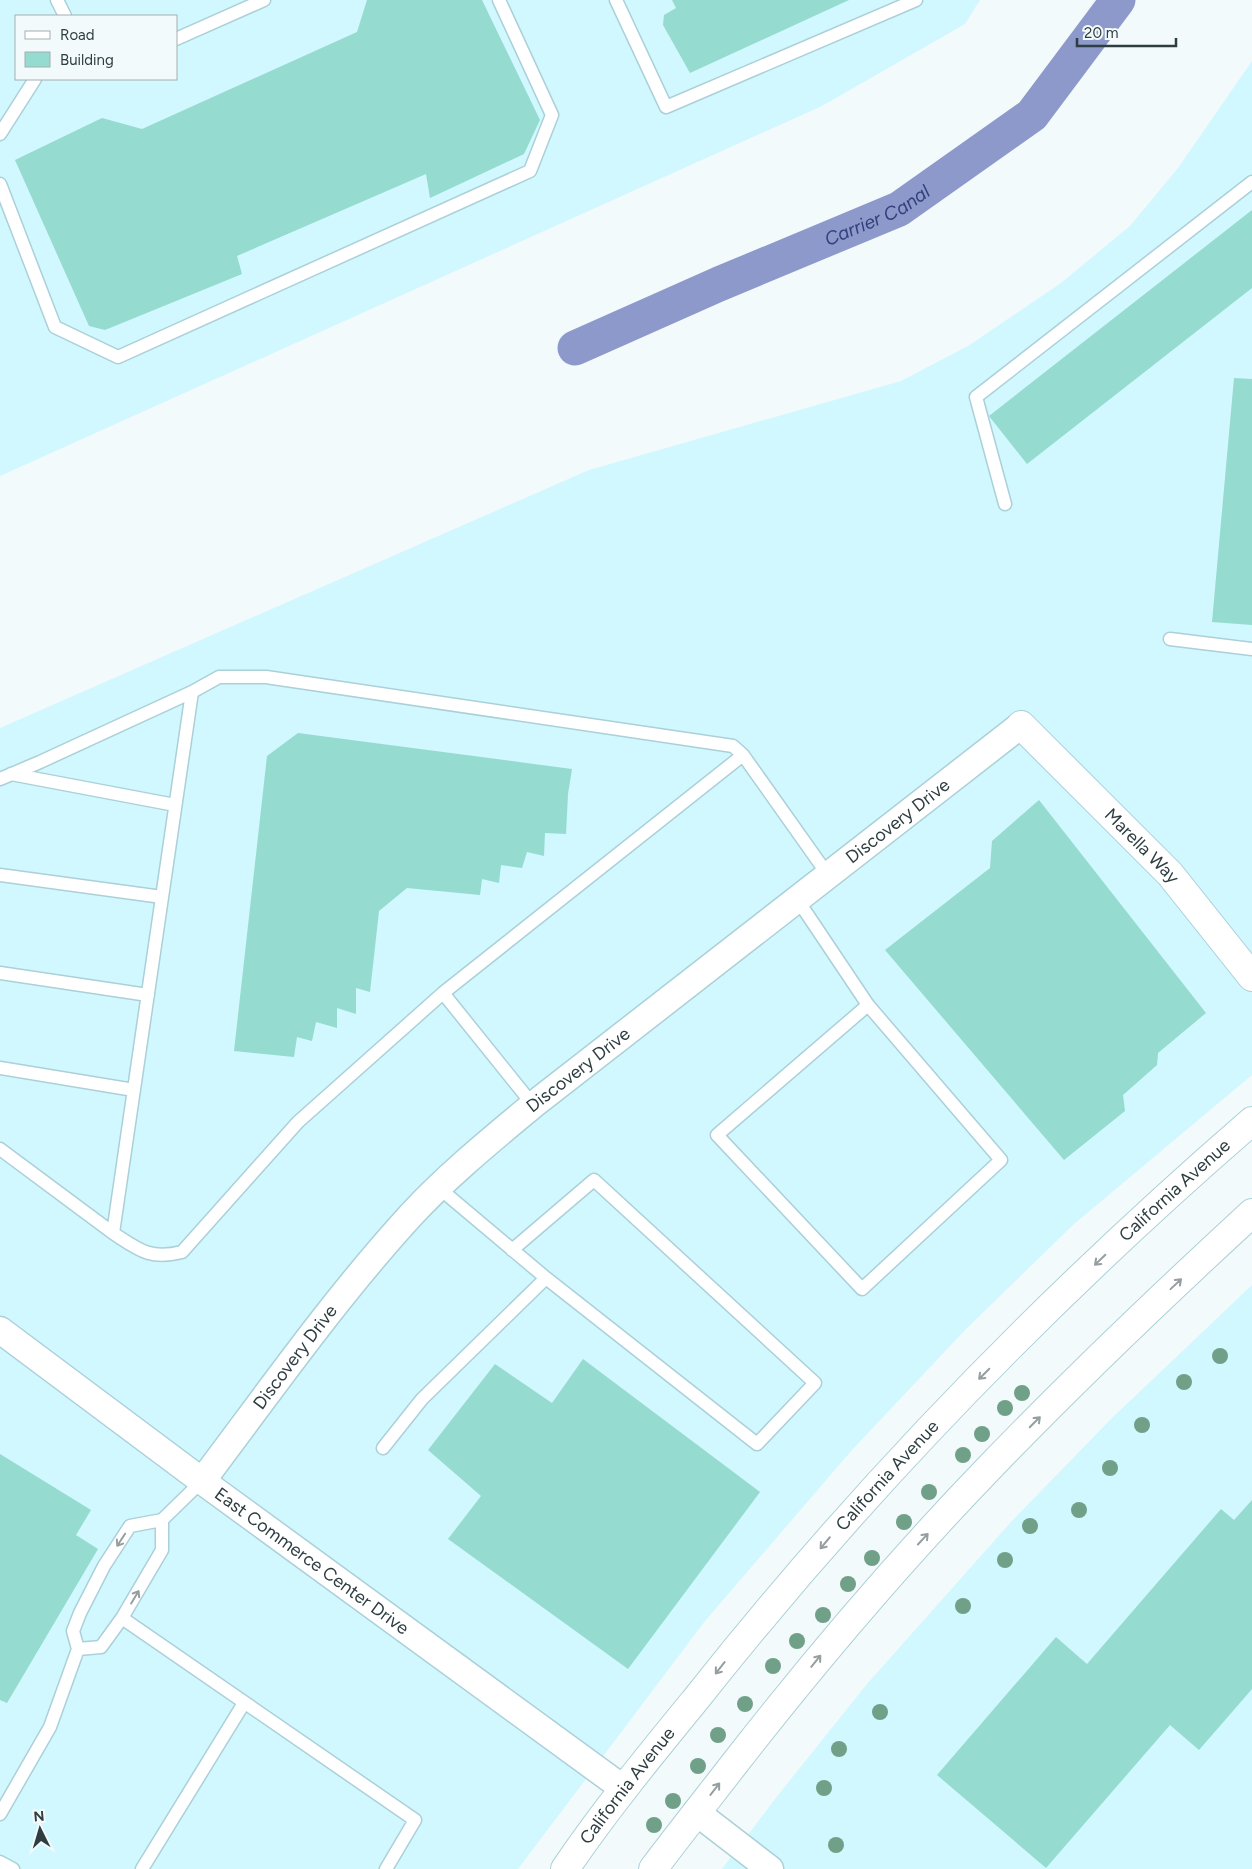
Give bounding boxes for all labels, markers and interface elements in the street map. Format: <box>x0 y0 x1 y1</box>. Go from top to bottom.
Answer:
legend <box>15 15 178 80</box>
scale bar <box>1077 15 1176 47</box>
text: 20 m <box>1084 24 1118 42</box>
text: Road <box>60 26 95 44</box>
text: Building <box>60 51 114 69</box>
water label: Carrier Canal <box>821 180 935 251</box>
street label: Discovery Drive <box>841 774 954 868</box>
street label: Marella Way <box>1100 804 1184 888</box>
street label: Discovery Drive <box>522 1023 635 1117</box>
street label: California Avenue <box>1114 1134 1235 1246</box>
one-way arrow <box>1093 1254 1106 1266</box>
one-way arrow <box>1169 1278 1182 1290</box>
street label: Discovery Drive <box>248 1300 342 1414</box>
one-way arrow <box>978 1368 990 1380</box>
street label: California Avenue <box>831 1415 944 1535</box>
one-way arrow <box>1029 1415 1041 1428</box>
street label: East Commerce Center Drive <box>210 1483 413 1639</box>
one-way arrow <box>116 1532 126 1546</box>
one-way arrow <box>917 1533 929 1546</box>
one-way arrow <box>819 1537 830 1550</box>
one-way arrow <box>130 1590 140 1604</box>
one-way arrow <box>810 1655 821 1668</box>
one-way arrow <box>715 1661 726 1674</box>
street label: California Avenue <box>575 1722 680 1848</box>
one-way arrow <box>710 1782 720 1796</box>
north arrow <box>15 1804 65 1854</box>
text: N <box>33 1808 45 1825</box>

